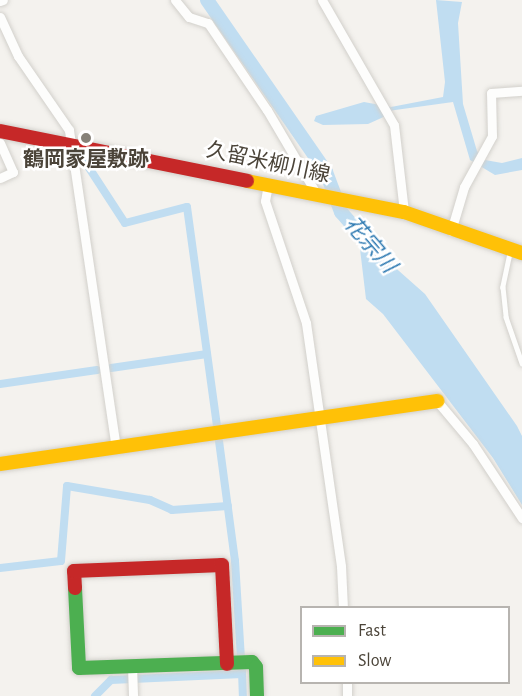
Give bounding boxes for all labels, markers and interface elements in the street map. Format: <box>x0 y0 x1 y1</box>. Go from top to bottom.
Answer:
marker: 鶴岡家屋敷跡 <box>79 131 93 145</box>
street label: 久留米柳川線 <box>204 138 332 188</box>
place label: 鶴岡家屋敷跡 <box>23 147 149 173</box>
water label: 花宗川 <box>338 211 402 279</box>
legend <box>300 606 510 684</box>
text: Fast <box>358 622 386 640</box>
text: Slow <box>358 652 391 670</box>

